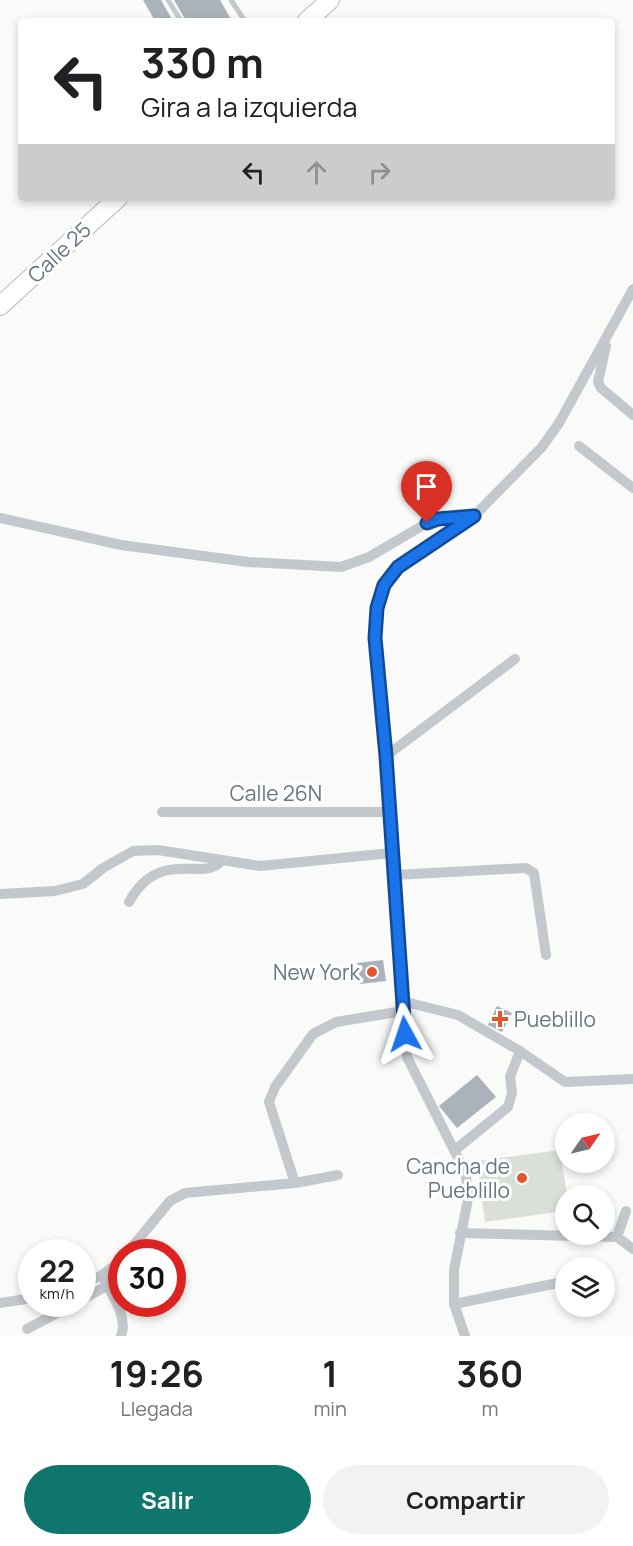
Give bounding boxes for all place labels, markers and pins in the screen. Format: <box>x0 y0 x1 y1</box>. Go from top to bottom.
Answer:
pin <box>401 461 452 523</box>
place label: New York <box>273 958 361 986</box>
marker: New York <box>365 965 379 979</box>
place label: Pueblillo <box>514 1005 596 1033</box>
marker: Pueblillo <box>491 1010 509 1028</box>
place label: Cancha de Pueblillo <box>406 1152 510 1204</box>
marker: Cancha de Pueblillo <box>515 1171 529 1185</box>

